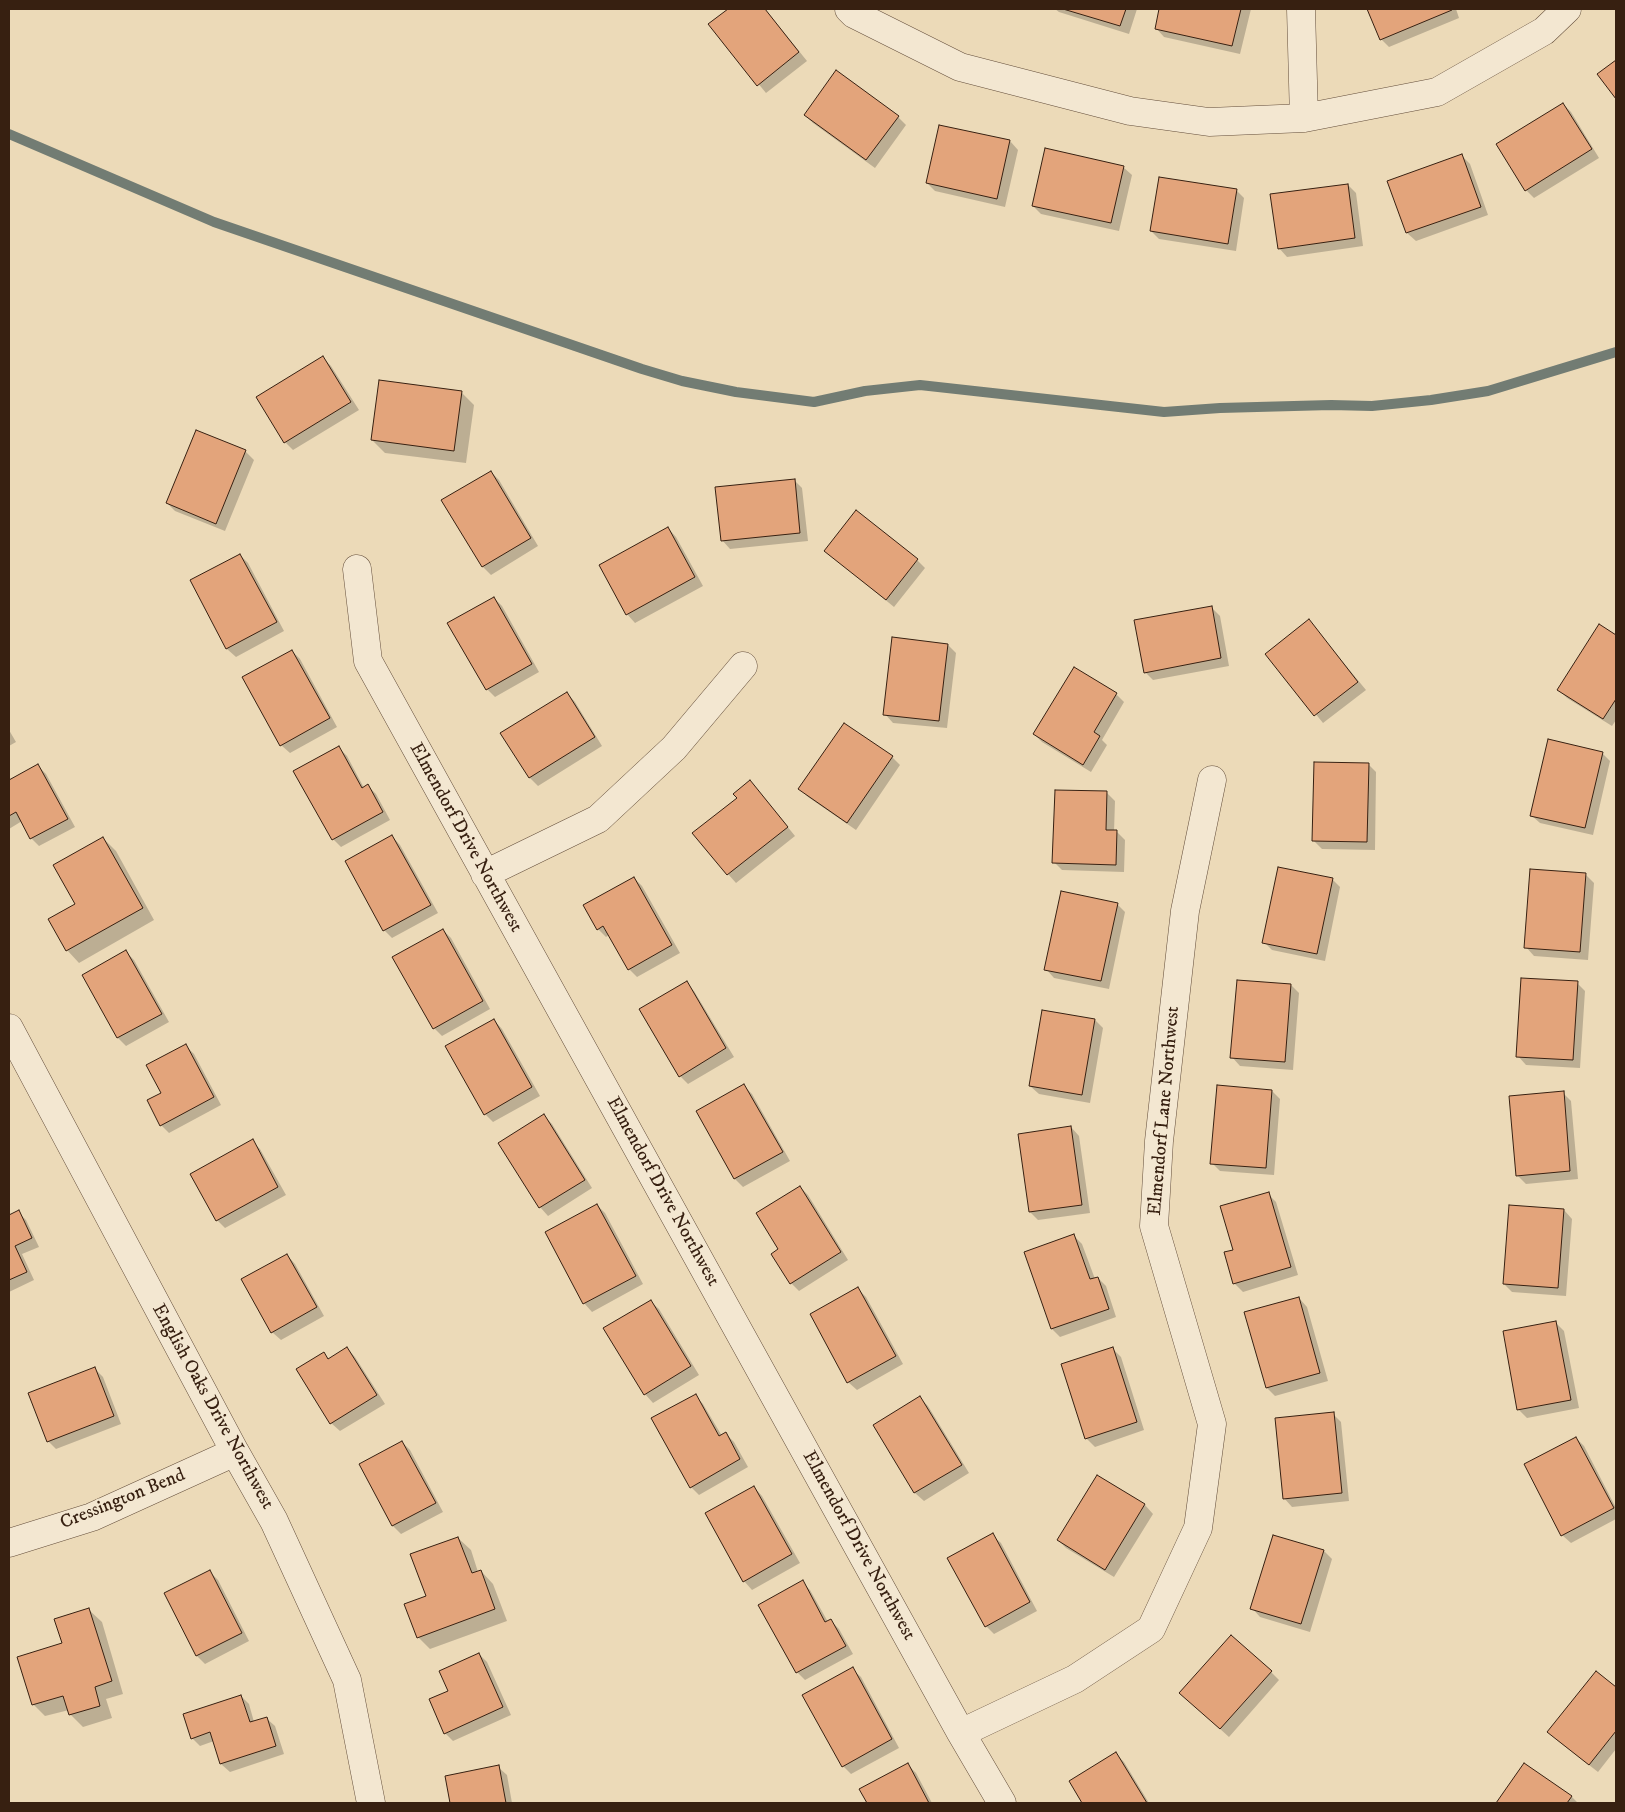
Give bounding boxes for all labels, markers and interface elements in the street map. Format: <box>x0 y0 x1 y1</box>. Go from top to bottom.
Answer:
street label: Elmendorf Drive Northwest <box>403 739 527 937</box>
street label: Elmendorf Lane Northwest <box>1144 1005 1186 1217</box>
street label: Elmendorf Drive Northwest <box>600 1093 724 1291</box>
street label: English Oaks Drive Northwest <box>146 1300 278 1514</box>
street label: Elmendorf Drive Northwest <box>796 1447 920 1645</box>
street label: Cressington Bend <box>57 1465 189 1535</box>

